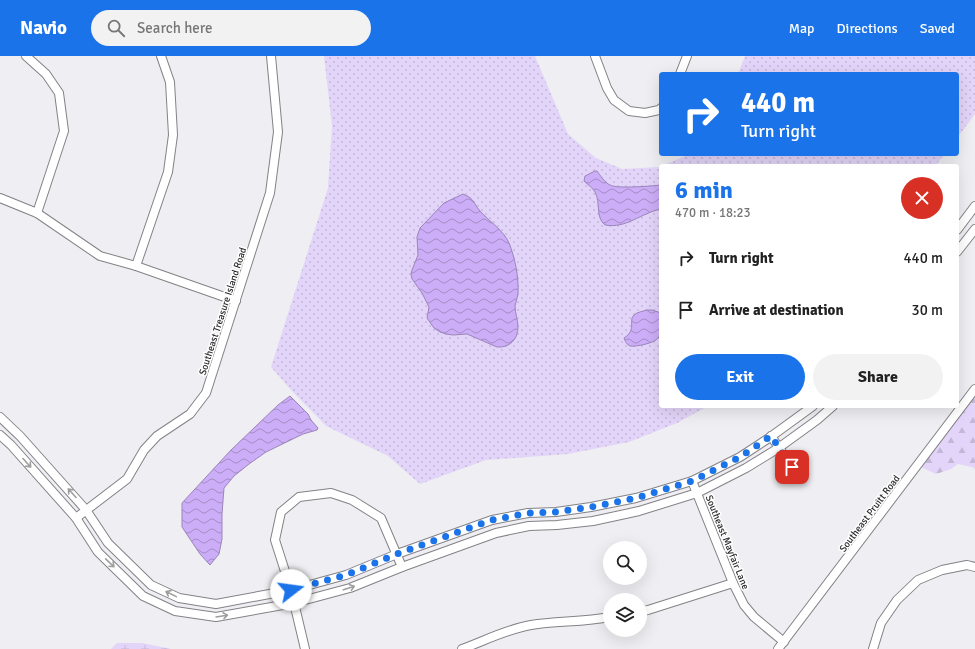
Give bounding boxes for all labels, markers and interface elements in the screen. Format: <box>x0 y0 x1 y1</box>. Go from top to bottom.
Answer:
search box <box>91 10 371 46</box>
text: Navio <box>20 16 67 40</box>
icon: search <box>105 17 127 39</box>
text: Search here <box>137 19 213 37</box>
text: Map <box>789 20 815 37</box>
text: Directions <box>837 20 898 37</box>
text: Saved <box>920 20 955 37</box>
text: 440 m <box>741 86 815 120</box>
icon: right <box>675 88 727 140</box>
text: Turn right <box>741 120 816 142</box>
text: 6 min <box>675 175 733 205</box>
button: close <box>901 177 943 219</box>
text: 470 m · 18:23 <box>675 205 751 221</box>
street label: Southeast Treasure Island Road <box>197 246 249 377</box>
icon: right <box>675 247 697 269</box>
text: Turn right <box>709 249 774 267</box>
text: 440 m <box>903 249 943 267</box>
icon: arrive <box>675 299 697 321</box>
text: Arrive at destination <box>709 301 844 319</box>
text: 30 m <box>912 301 943 319</box>
button: Exit <box>675 354 805 400</box>
button: Share <box>813 354 943 400</box>
pin <box>775 450 809 484</box>
icon: arrive <box>781 456 803 478</box>
one-way arrow <box>22 458 32 468</box>
street label: Southeast Pruitt Road <box>837 473 903 554</box>
one-way arrow <box>67 488 76 498</box>
street label: Southeast Mayfair Lane <box>703 493 752 591</box>
map controls <box>603 541 647 637</box>
button: search <box>603 541 647 585</box>
one-way arrow <box>105 558 115 568</box>
position arrow <box>270 569 312 611</box>
one-way arrow <box>343 583 355 591</box>
one-way arrow <box>165 590 177 597</box>
button: layers <box>603 593 647 637</box>
one-way arrow <box>215 612 228 620</box>

